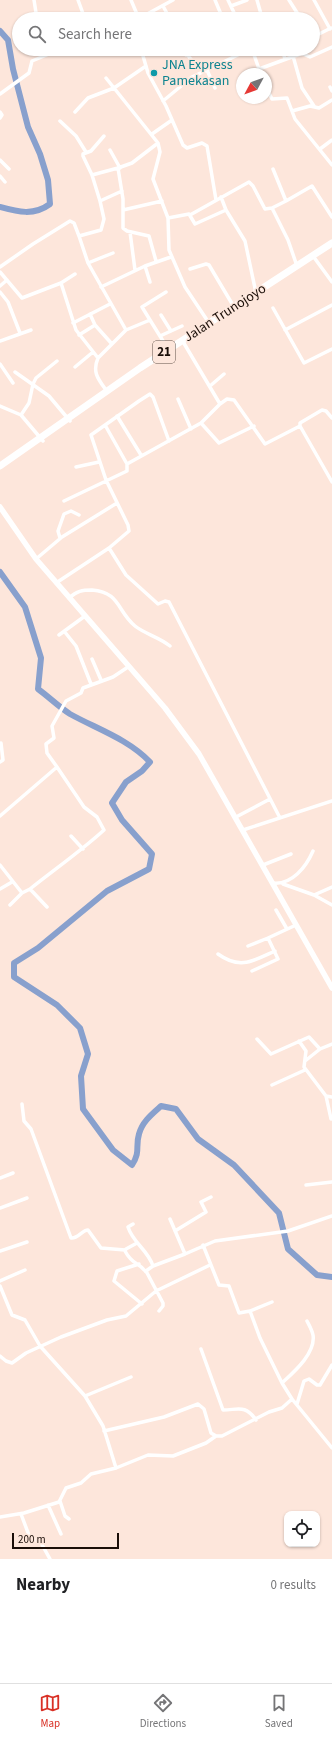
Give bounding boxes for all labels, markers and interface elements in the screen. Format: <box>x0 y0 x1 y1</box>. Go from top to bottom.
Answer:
search box <box>12 12 320 56</box>
icon: search <box>26 23 48 45</box>
text: Search here <box>58 24 132 45</box>
place label: JNA Express Pamekasan <box>162 55 233 91</box>
marker: JNA Express Pamekasan <box>149 68 159 78</box>
north arrow <box>236 68 272 104</box>
street label: Jalan Trunojoyo <box>180 279 270 347</box>
road number: 21 <box>153 341 175 363</box>
map controls <box>284 1511 320 1547</box>
button: locate <box>284 1511 320 1547</box>
scale bar <box>12 1531 119 1550</box>
text: 200 m <box>18 1532 46 1547</box>
text: Nearby <box>16 1573 70 1597</box>
text: 0 results <box>271 1576 316 1594</box>
tab: Map <box>39 1692 61 1731</box>
tab: Directions <box>140 1692 186 1731</box>
tab: Saved <box>265 1692 293 1731</box>

